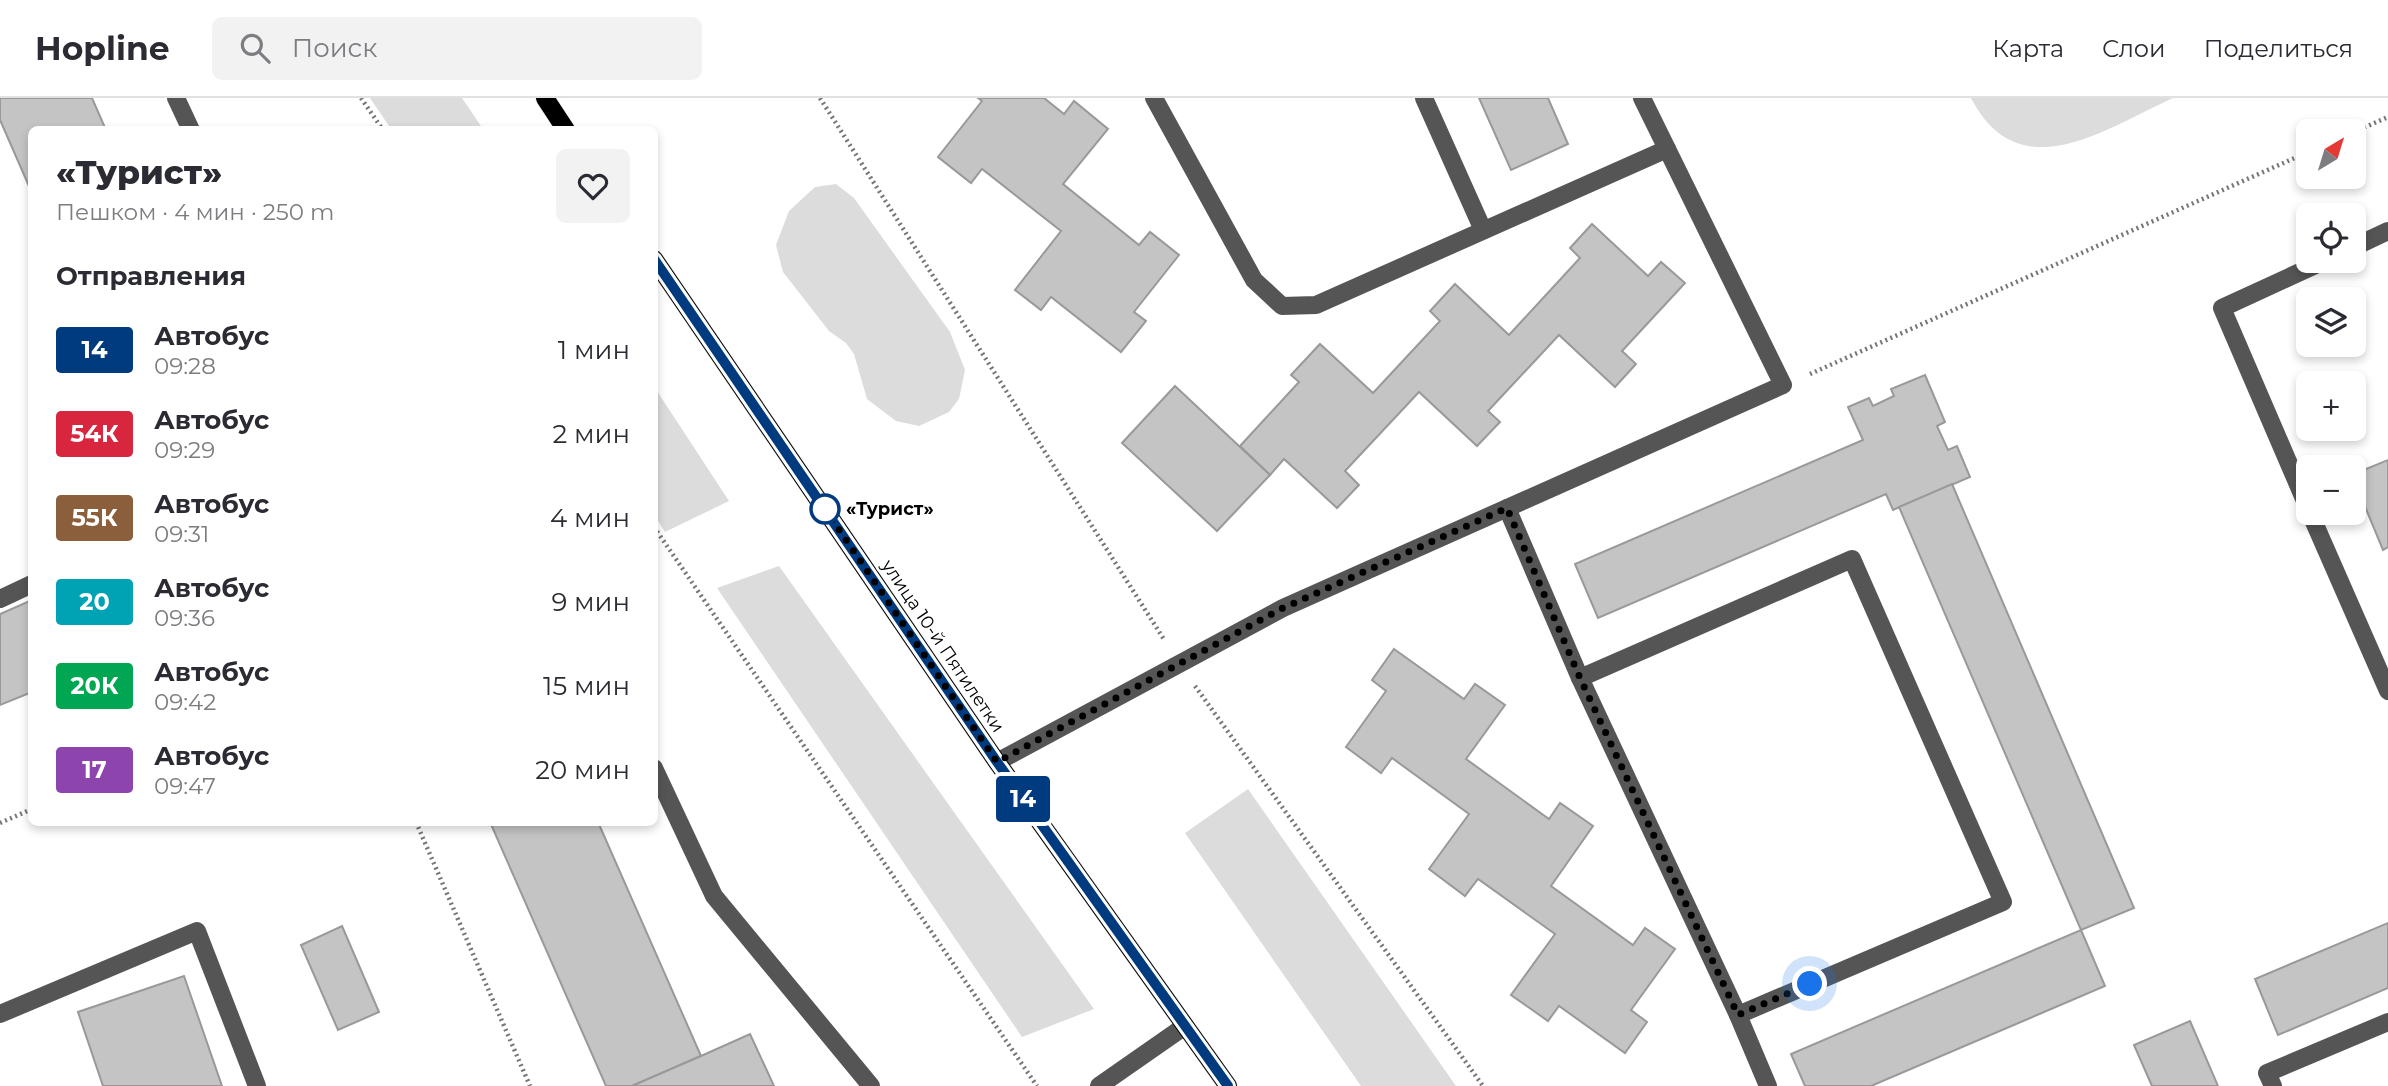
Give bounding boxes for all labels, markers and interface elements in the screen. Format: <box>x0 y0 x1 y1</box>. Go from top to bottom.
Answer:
search box <box>212 17 702 80</box>
text: Hopline <box>35 28 170 68</box>
icon: search <box>236 29 274 67</box>
text: Поиск <box>292 32 377 64</box>
text: Карта <box>1992 34 2064 63</box>
text: Слои <box>2102 34 2166 63</box>
text: Поделиться <box>2204 34 2353 63</box>
north arrow <box>2296 119 2366 189</box>
map controls <box>2296 119 2366 525</box>
button: heart <box>556 149 630 223</box>
text: «Турист» <box>56 152 222 192</box>
text: Пешком · 4 мин · 250 m <box>56 198 334 226</box>
button: locate <box>2296 203 2366 273</box>
text: Отправления <box>56 260 246 292</box>
button: layers <box>2296 287 2366 357</box>
text: Автобус <box>154 320 269 352</box>
text: 1 мин <box>558 334 630 366</box>
text: 14 <box>82 335 107 364</box>
text: 09:28 <box>154 352 216 380</box>
button: + <box>2296 371 2366 441</box>
text: Автобус <box>154 404 269 436</box>
text: 2 мин <box>552 418 630 450</box>
text: 54К <box>70 419 119 448</box>
text: 09:29 <box>154 436 215 464</box>
button: − <box>2296 455 2366 525</box>
text: Автобус <box>154 488 269 520</box>
marker: «Турист» <box>810 494 840 524</box>
place label: «Турист» <box>846 498 934 520</box>
text: 4 мин <box>550 502 630 534</box>
text: 55К <box>71 503 118 532</box>
text: 09:31 <box>154 520 209 548</box>
street label: улица 10-й Пятилетки <box>876 555 1009 737</box>
text: Автобус <box>154 572 269 604</box>
text: 9 мин <box>551 586 630 618</box>
text: 20 <box>79 587 110 616</box>
text: 09:36 <box>154 604 215 632</box>
text: Автобус <box>154 656 269 688</box>
text: 15 мин <box>543 670 630 702</box>
text: 20К <box>70 671 119 700</box>
text: 09:42 <box>154 688 216 716</box>
text: Автобус <box>154 740 269 772</box>
text: 20 мин <box>535 754 630 786</box>
text: 17 <box>82 755 107 784</box>
text: 09:47 <box>154 772 216 800</box>
line badge: 14 <box>992 776 1054 822</box>
text: 14 <box>1010 784 1036 813</box>
your location <box>1792 966 1827 1001</box>

